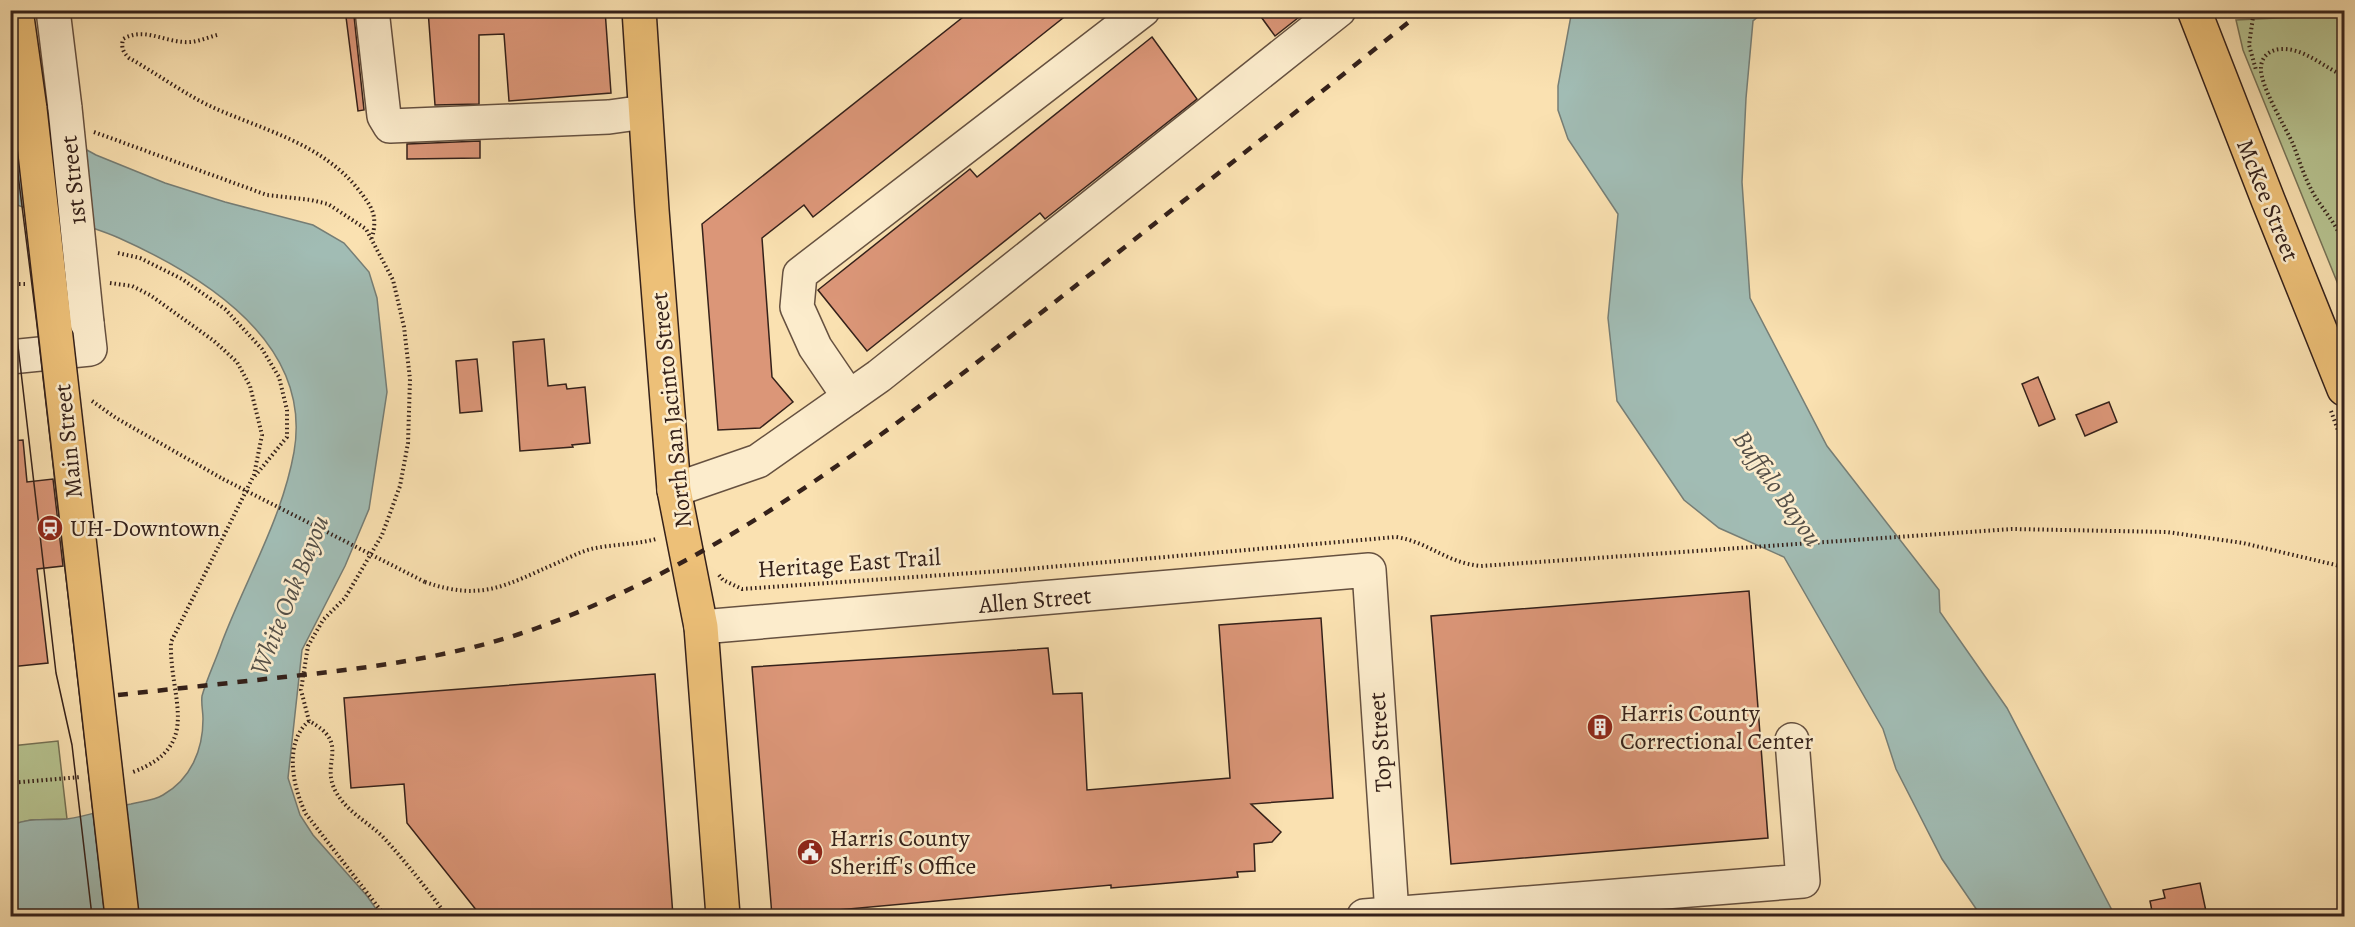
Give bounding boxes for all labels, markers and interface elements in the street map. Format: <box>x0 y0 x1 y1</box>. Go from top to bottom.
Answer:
street label: 1st Street <box>52 134 94 226</box>
street label: McKee Street <box>2229 134 2307 266</box>
street label: North San Jacinto Street <box>643 291 699 529</box>
street label: Main Street <box>46 382 90 500</box>
water label: Buffalo Bayou <box>1725 423 1831 554</box>
water label: White Oak Bayou <box>241 510 338 680</box>
place label: UH-Downtown <box>70 512 220 544</box>
station icon: UH-Downtown <box>35 513 65 543</box>
street label: Heritage East Trail <box>756 541 942 585</box>
street label: Allen Street <box>976 579 1093 621</box>
street label: Top Street <box>1361 691 1399 793</box>
place label: Harris County Correctional Center <box>1620 697 1813 757</box>
building icon: Harris County Correctional Center <box>1585 712 1615 742</box>
place label: Harris County Sheriff's Office <box>830 822 976 882</box>
public building icon: Harris County Sheriff's Office <box>795 837 825 867</box>

